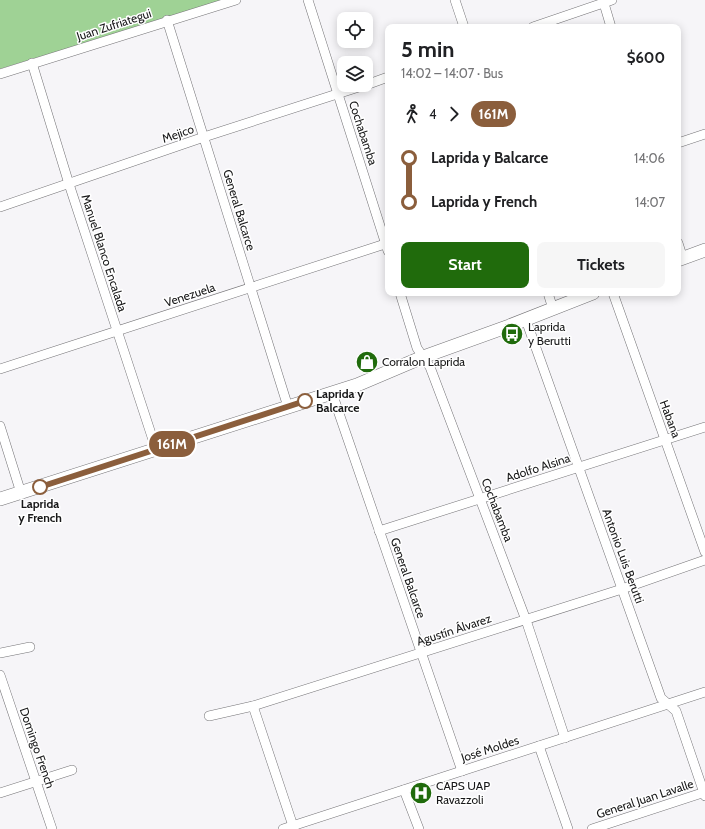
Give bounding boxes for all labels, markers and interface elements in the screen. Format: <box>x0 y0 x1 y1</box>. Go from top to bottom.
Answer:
street label: Juan Zufriategui <box>74 5 153 44</box>
map controls <box>337 12 373 92</box>
button: locate <box>337 12 373 48</box>
text: 5 min <box>401 36 454 63</box>
text: $600 <box>627 49 665 67</box>
button: layers <box>337 56 373 92</box>
text: 14:02 – 14:07 · Bus <box>401 65 503 81</box>
street label: Cochabamba <box>346 99 381 167</box>
icon: walk <box>401 103 423 125</box>
icon: forward <box>443 103 465 125</box>
text: 161M <box>479 105 508 123</box>
text: 4 <box>429 106 437 122</box>
street label: Mejico <box>160 121 196 146</box>
text: Laprida y Balcarce <box>431 149 548 167</box>
text: 14:06 <box>634 150 665 166</box>
street label: General Balcarce <box>220 167 259 252</box>
street label: Manuel Blanco Encalada <box>78 192 131 314</box>
text: Laprida y French <box>431 193 537 211</box>
text: 14:07 <box>635 194 665 210</box>
button: Start <box>401 242 529 288</box>
button: Tickets <box>537 242 665 288</box>
street label: Venezuela <box>163 279 217 310</box>
place label: Laprida y Berutti <box>528 319 571 348</box>
bus stop icon: Laprida y Berutti <box>499 321 525 347</box>
shop icon: Corralon Laprida <box>354 349 380 375</box>
place label: Corralon Laprida <box>382 354 465 369</box>
place label: Laprida y Balcarce <box>316 386 364 415</box>
marker: Laprida y Balcarce <box>297 393 313 409</box>
street label: Habana <box>657 398 684 440</box>
line badge: 161M <box>144 431 200 457</box>
text: 161M <box>157 435 187 453</box>
street label: Adolfo Alsina <box>504 450 572 485</box>
street label: Cochabamba <box>478 476 517 544</box>
marker: Laprida y French <box>32 479 48 495</box>
place label: Laprida y French <box>18 496 62 525</box>
street label: Antonio Luis Berutti <box>599 506 648 605</box>
street label: General Balcarce <box>388 536 429 620</box>
street label: Agustín Álvarez <box>415 610 493 649</box>
street label: Domingo French <box>17 705 58 790</box>
street label: José Moldes <box>458 732 521 765</box>
street label: General Juan Lavalle <box>594 776 695 821</box>
place label: CAPS UAP Ravazzoli <box>436 778 490 807</box>
hospital icon: CAPS UAP Ravazzoli <box>408 780 434 806</box>

